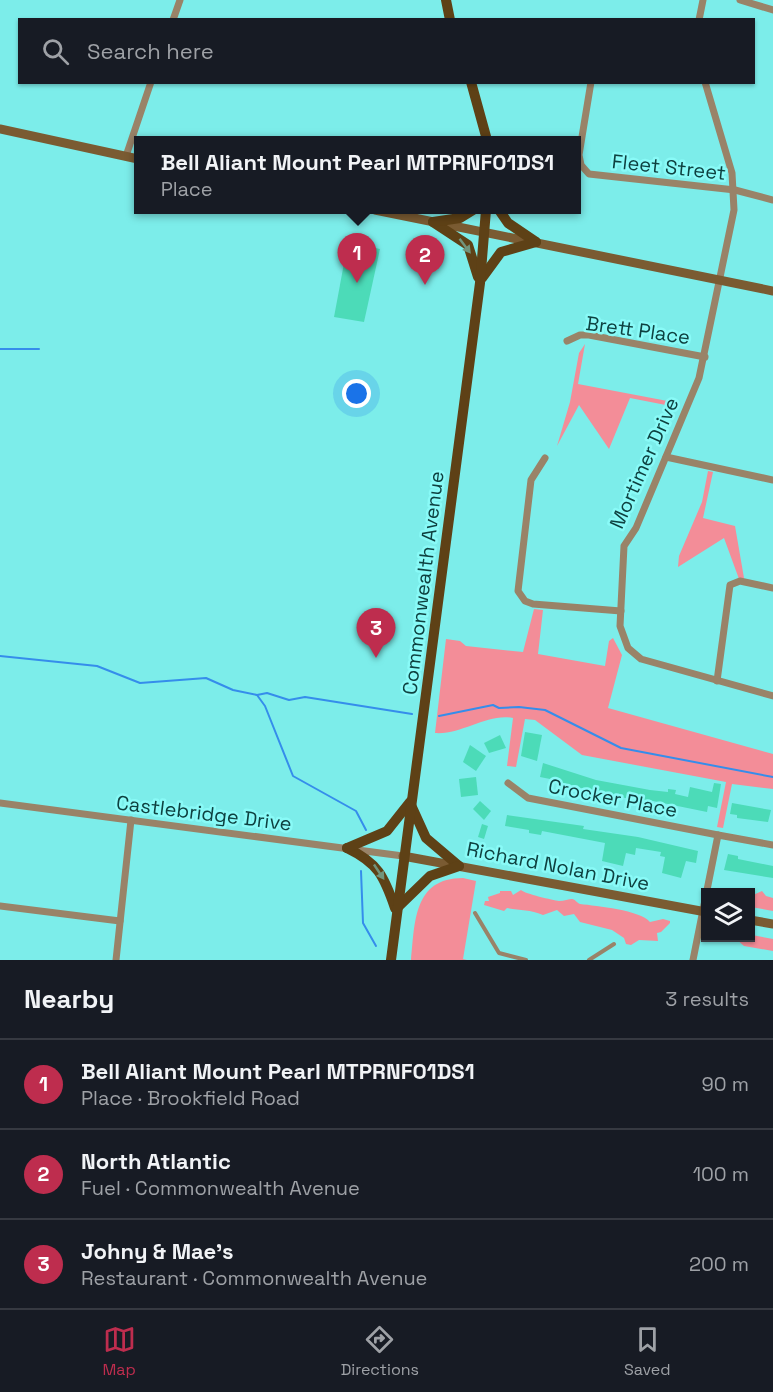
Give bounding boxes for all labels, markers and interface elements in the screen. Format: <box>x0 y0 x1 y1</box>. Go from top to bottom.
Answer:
search box <box>18 18 755 84</box>
icon: search <box>39 35 72 68</box>
text: Search here <box>87 37 214 65</box>
popup <box>134 136 581 214</box>
text: Bell Aliant Mount Pearl MTPRNF01DS1 <box>161 148 554 176</box>
street label: Fleet Street <box>611 148 727 186</box>
text: Place <box>161 176 213 202</box>
pin: 1 <box>338 234 376 283</box>
pin: 2 <box>406 236 444 285</box>
one-way arrow <box>459 238 471 254</box>
street label: Brett Place <box>584 310 692 350</box>
your location <box>342 379 371 408</box>
street label: Mortimer Drive <box>603 393 685 533</box>
street label: Commonwealth Avenue <box>396 470 450 696</box>
pin: 3 <box>356 608 395 658</box>
street label: Crocker Place <box>546 773 680 823</box>
street label: Castlebridge Drive <box>115 789 293 837</box>
street label: Richard Nolan Drive <box>464 836 652 896</box>
one-way arrow <box>373 864 385 880</box>
map controls <box>701 888 755 942</box>
button: layers <box>701 888 755 942</box>
text: Nearby <box>24 982 114 1016</box>
text: 3 results <box>665 986 749 1012</box>
text: Bell Aliant Mount Pearl MTPRNF01DS1 <box>81 1057 475 1085</box>
text: 1 <box>39 1071 48 1097</box>
text: 90 m <box>702 1071 749 1097</box>
text: Place · Brookfield Road <box>81 1085 300 1111</box>
text: North Atlantic <box>81 1147 231 1175</box>
text: 2 <box>38 1161 49 1187</box>
text: 100 m <box>693 1161 749 1187</box>
text: Fuel · Commonwealth Avenue <box>81 1175 360 1201</box>
text: Johny & Mae's <box>81 1237 234 1265</box>
text: 3 <box>37 1251 50 1277</box>
text: 200 m <box>689 1251 749 1277</box>
text: Restaurant · Commonwealth Avenue <box>81 1265 427 1291</box>
tab: Map <box>102 1323 136 1380</box>
tab: Directions <box>341 1323 419 1380</box>
tab: Saved <box>624 1323 671 1380</box>

